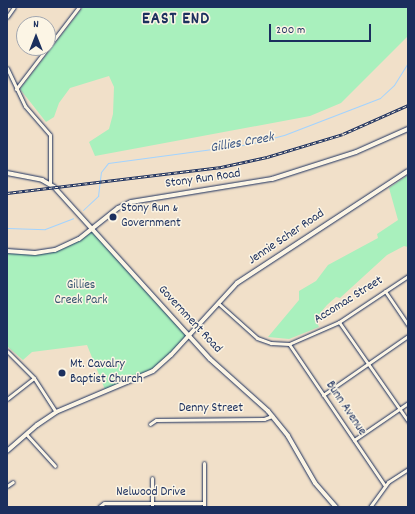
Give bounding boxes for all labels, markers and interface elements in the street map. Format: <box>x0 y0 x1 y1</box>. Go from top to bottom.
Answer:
district label: EAST END <box>142 11 210 31</box>
north arrow <box>16 16 56 56</box>
scale bar <box>271 16 373 42</box>
text: N <box>33 17 39 33</box>
text: 200 m <box>276 22 305 39</box>
water label: Gillies Creek <box>209 129 275 157</box>
street label: Stony Run Road <box>164 167 242 193</box>
place label: Stony Run & Government <box>121 202 181 233</box>
street label: Jennie Scher Road <box>246 207 328 269</box>
marker: Stony Run & Government <box>108 212 118 222</box>
street label: Accomac Street <box>312 274 386 328</box>
park label: Gillies Creek Park <box>54 279 108 310</box>
street label: Government Road <box>154 283 224 357</box>
place label: Mt. Cavalry Baptist Church <box>70 358 143 389</box>
marker: Mt. Cavalry Baptist Church <box>57 368 67 378</box>
street label: Bunn Avenue <box>321 379 369 439</box>
street label: Denny Street <box>179 401 243 417</box>
street label: Nelwood Drive <box>116 485 186 501</box>

